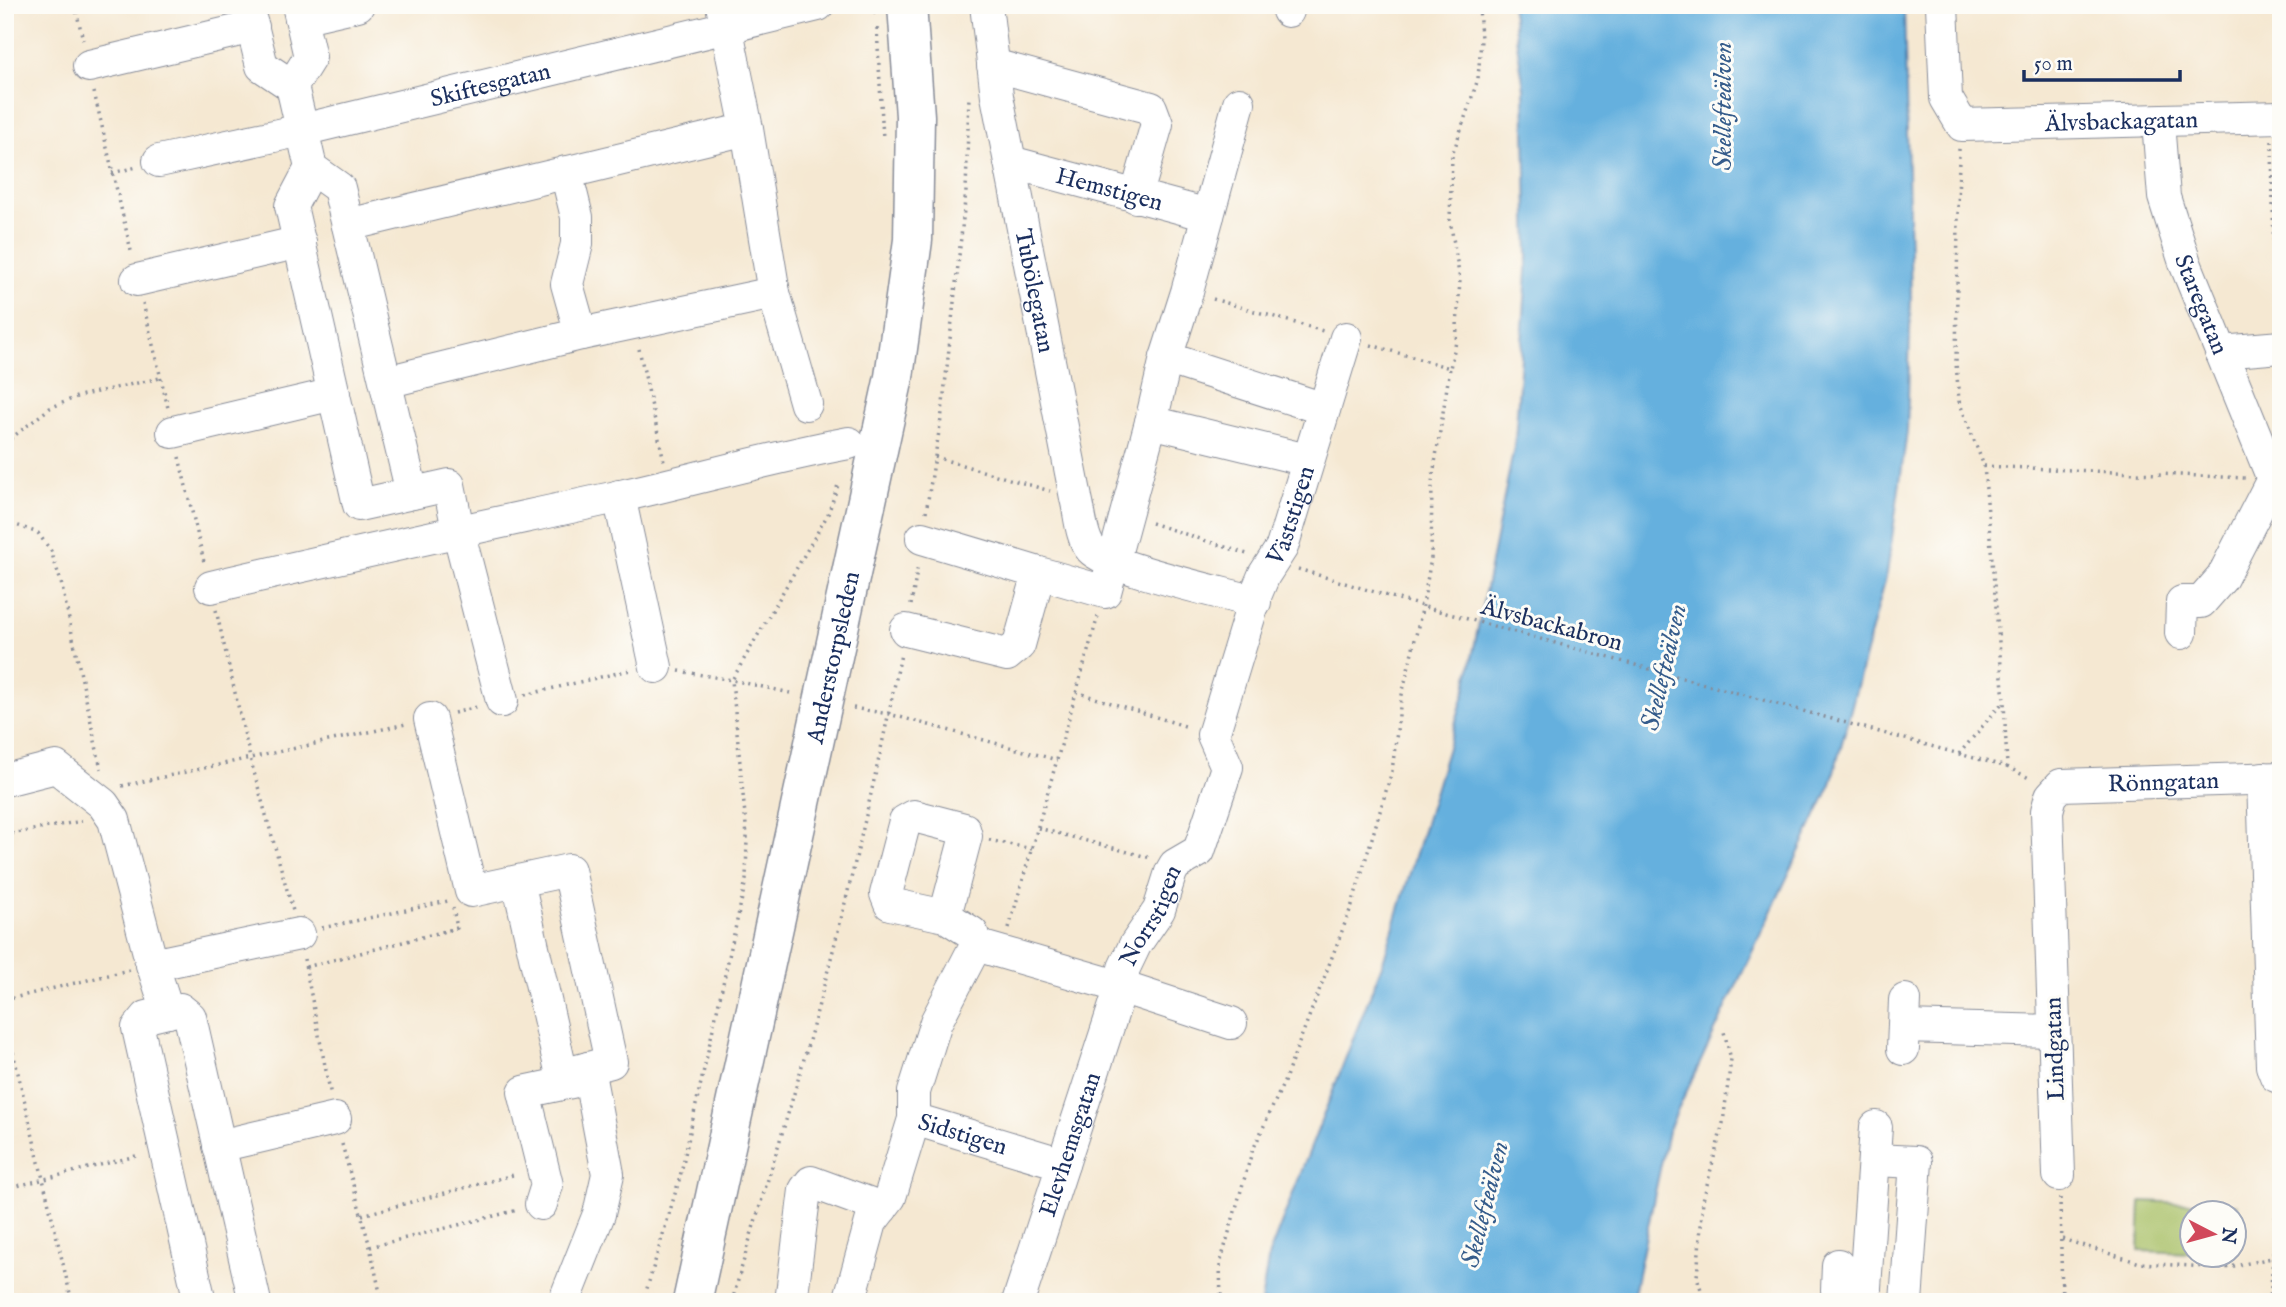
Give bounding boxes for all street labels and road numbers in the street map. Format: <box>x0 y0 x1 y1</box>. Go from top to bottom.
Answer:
street label: Skiftesgatan <box>427 56 554 115</box>
street label: Älvsbackagatan <box>2044 105 2199 140</box>
street label: Hemstigen <box>1052 161 1166 219</box>
street label: Tubölegatan <box>1006 226 1061 356</box>
street label: Staregatan <box>2166 251 2235 360</box>
street label: Väststigen <box>1260 462 1323 573</box>
street label: Anderstorpsleden <box>800 568 868 748</box>
street label: Älvsbackabron <box>1476 591 1626 659</box>
street label: Rönngatan <box>2107 766 2220 801</box>
street label: Norrstigen <box>1113 859 1189 972</box>
street label: Lindgatan <box>2038 996 2073 1101</box>
street label: Elevhemsgatan <box>1033 1068 1109 1221</box>
street label: Sidstigen <box>914 1107 1011 1163</box>

